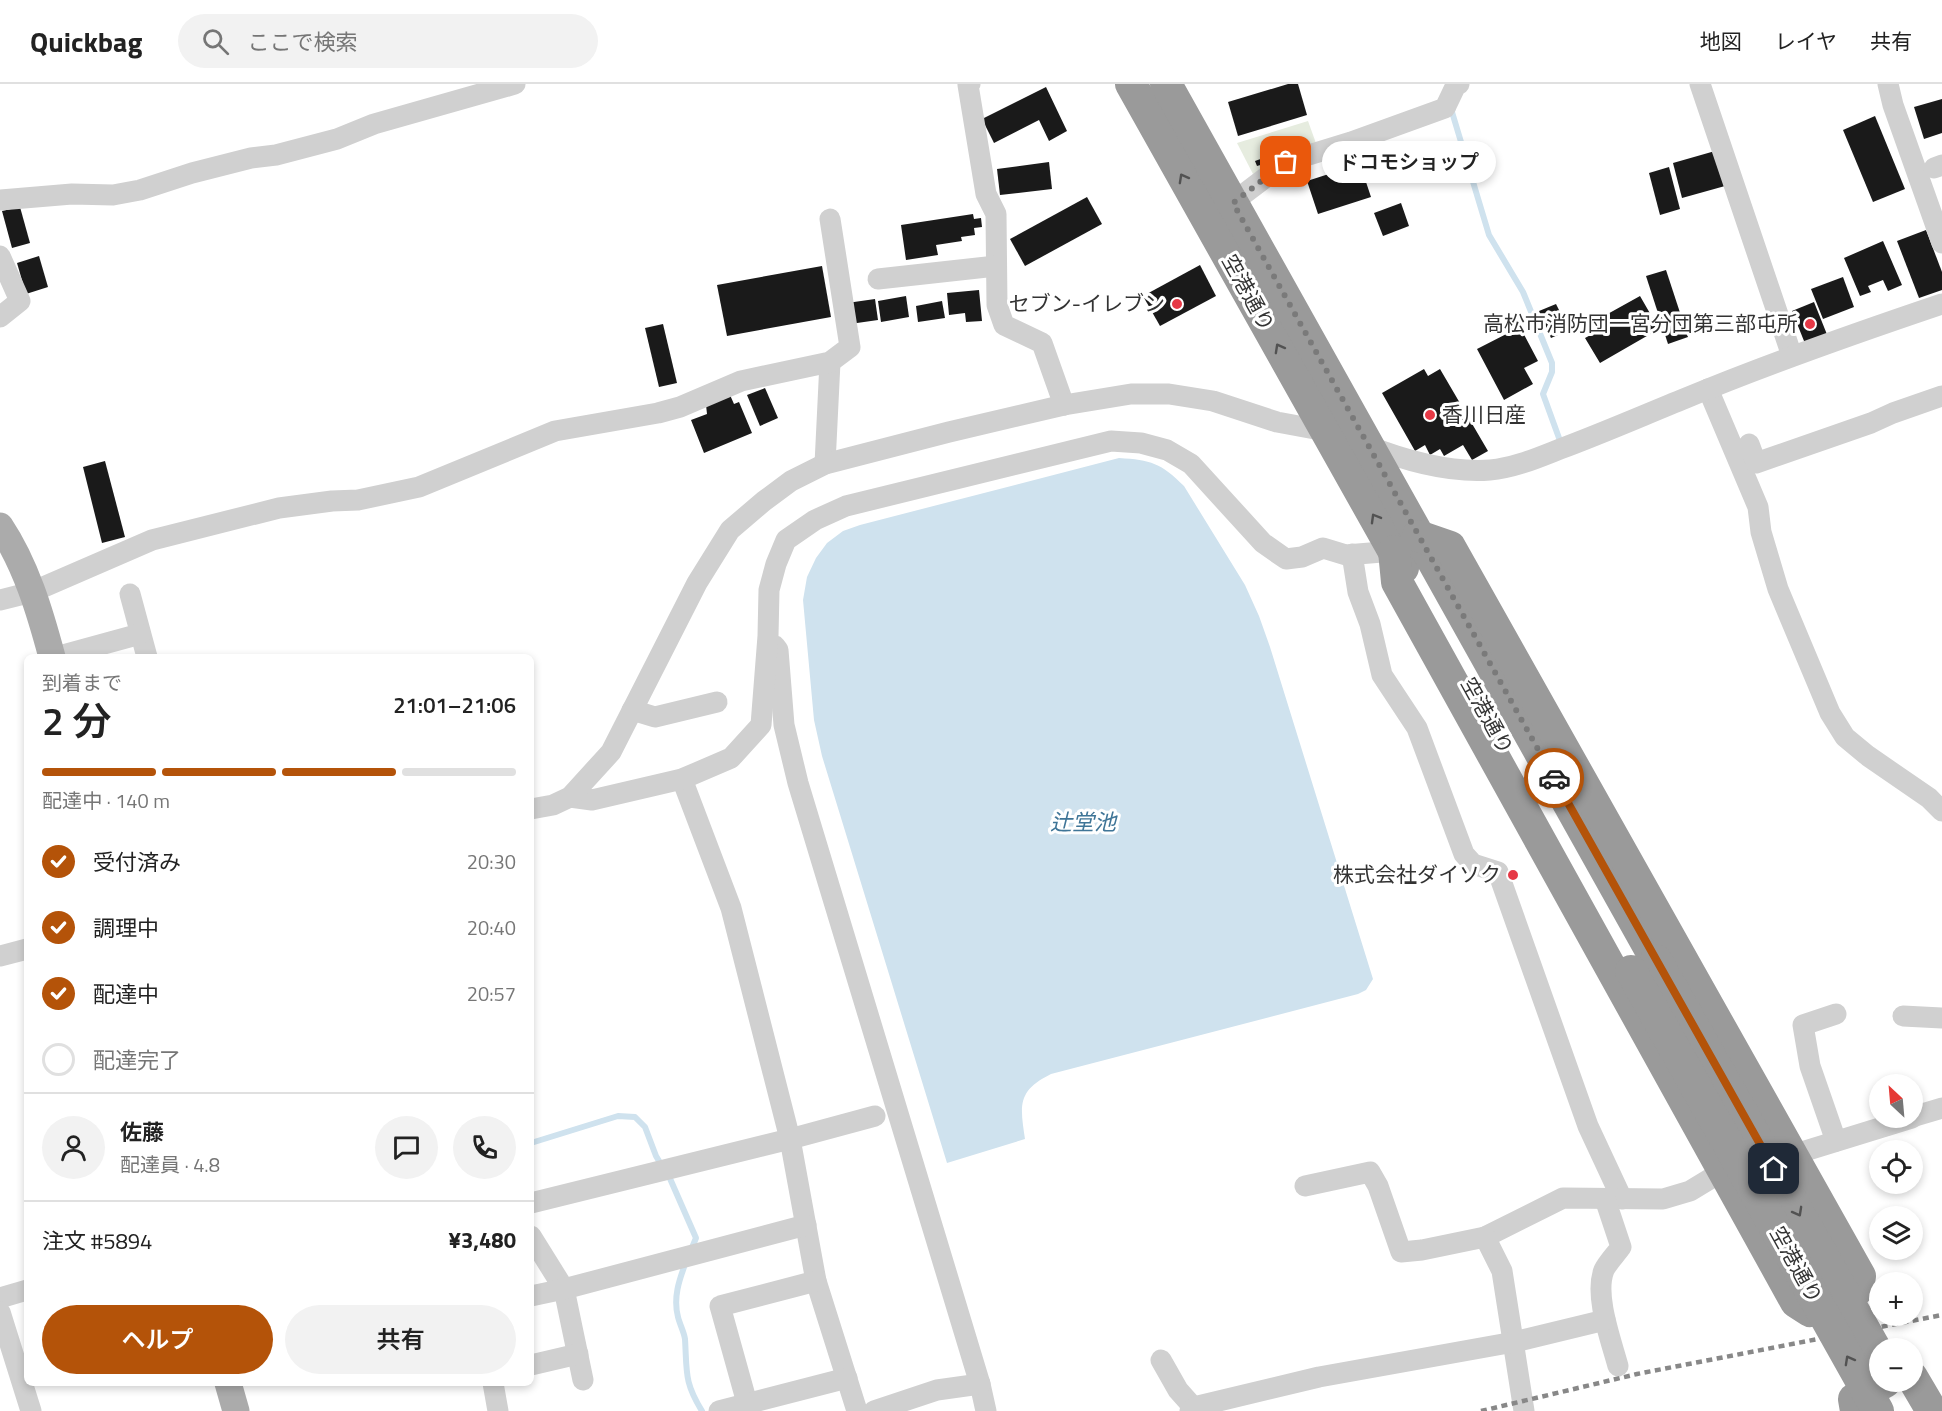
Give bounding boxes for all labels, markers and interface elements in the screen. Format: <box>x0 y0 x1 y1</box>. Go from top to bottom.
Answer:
search box <box>178 14 598 68</box>
text: Quickbag <box>30 20 142 63</box>
icon: search <box>199 25 232 58</box>
text: ここで検索 <box>247 25 357 59</box>
text: 地図 <box>1700 25 1742 57</box>
text: レイヤ <box>1775 25 1837 57</box>
text: 共有 <box>1870 25 1912 57</box>
pin <box>1260 136 1311 187</box>
callout: ドコモショップ <box>1322 141 1496 183</box>
icon: bag <box>1269 145 1302 178</box>
text: ドコモショップ <box>1339 146 1479 177</box>
one-way arrow <box>1179 174 1191 184</box>
street label: 空港通り <box>1215 248 1283 337</box>
place label: セブン-イレブン <box>1009 287 1165 319</box>
marker: セブン-イレブン <box>1170 297 1184 311</box>
place label: 高松市消防団一宮分団第三部屯所 <box>1483 307 1798 339</box>
marker: 高松市消防団一宮分団第三部屯所 <box>1803 317 1817 331</box>
one-way arrow <box>1275 344 1286 354</box>
place label: 香川日産 <box>1442 398 1526 430</box>
marker: 香川日産 <box>1423 408 1437 422</box>
one-way arrow <box>1371 514 1382 524</box>
text: 到着まで <box>42 667 122 698</box>
street label: 空港通り <box>1454 671 1522 760</box>
text: 21:01–21:06 <box>393 688 516 722</box>
text: 2 分 <box>42 691 111 750</box>
courier <box>1524 748 1584 808</box>
icon: car <box>1538 762 1571 795</box>
text: 配達中 · 140 m <box>42 785 170 816</box>
water label: 辻堂池 <box>1050 805 1118 839</box>
icon: check <box>42 845 75 878</box>
text: 受付済み <box>93 845 181 879</box>
text: 20:30 <box>467 846 516 877</box>
place label: 株式会社ダイソク <box>1333 858 1501 890</box>
marker: 株式会社ダイソク <box>1506 868 1520 882</box>
icon: check <box>42 911 75 944</box>
text: 調理中 <box>93 911 159 945</box>
text: 20:40 <box>467 912 516 943</box>
icon: check <box>42 977 75 1010</box>
text: 配達中 <box>93 977 159 1011</box>
text: 20:57 <box>467 978 516 1009</box>
text: 配達完了 <box>93 1043 181 1077</box>
north arrow <box>1869 1074 1923 1128</box>
map controls <box>1869 1074 1923 1392</box>
text: 佐藤 <box>120 1115 164 1149</box>
button: person <box>42 1116 105 1179</box>
button: chat <box>375 1116 438 1179</box>
button: phone <box>453 1116 516 1179</box>
button: locate <box>1869 1140 1923 1194</box>
pin <box>1748 1143 1799 1194</box>
text: 配達員 · 4.8 <box>120 1149 220 1180</box>
icon: home <box>1757 1152 1790 1185</box>
one-way arrow <box>1791 1206 1802 1216</box>
button: layers <box>1869 1206 1923 1260</box>
street label: 空港通り <box>1763 1220 1831 1309</box>
text: ¥3,480 <box>449 1223 516 1257</box>
text: 注文 #5894 <box>42 1224 152 1258</box>
button: + <box>1869 1272 1923 1326</box>
button: ヘルプ <box>42 1305 273 1374</box>
button: 共有 <box>285 1305 516 1374</box>
button: − <box>1869 1338 1923 1392</box>
one-way arrow <box>1845 1356 1856 1366</box>

